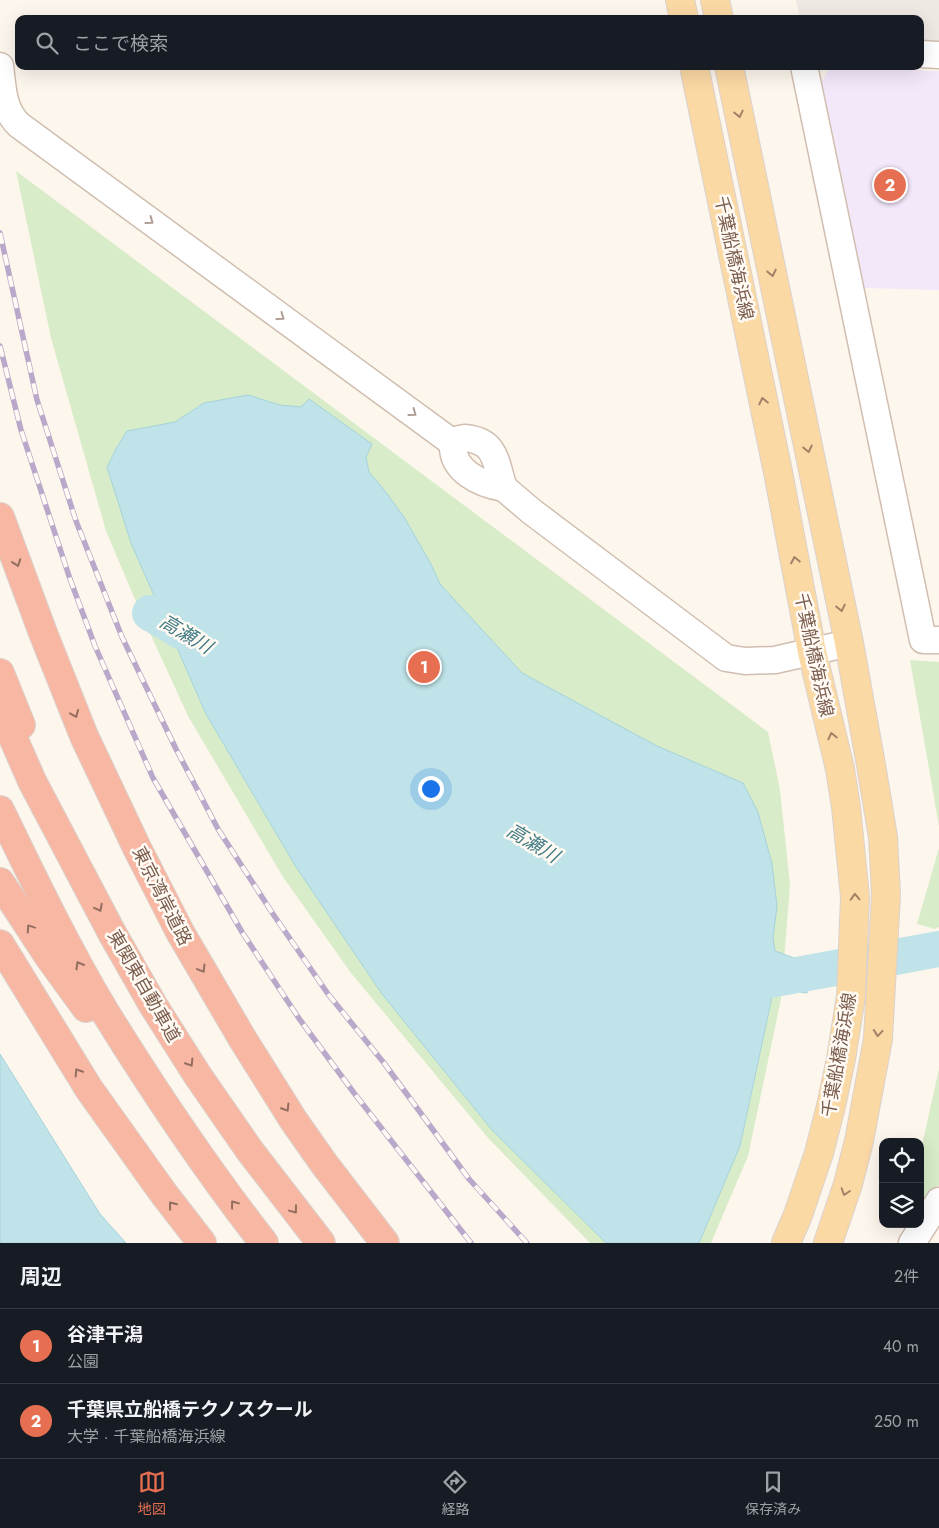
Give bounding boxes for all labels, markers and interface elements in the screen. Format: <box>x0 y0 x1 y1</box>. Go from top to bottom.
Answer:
search box <box>15 15 924 70</box>
icon: search <box>33 29 61 57</box>
text: ここで検索 <box>73 30 168 57</box>
one-way arrow <box>733 110 744 118</box>
pin: 2 <box>874 166 906 204</box>
street label: 千葉船橋海浜線 <box>708 194 760 322</box>
one-way arrow <box>144 216 153 224</box>
one-way arrow <box>766 269 777 278</box>
one-way arrow <box>275 312 284 320</box>
one-way arrow <box>758 397 769 405</box>
one-way arrow <box>407 407 417 416</box>
one-way arrow <box>803 445 813 454</box>
one-way arrow <box>790 556 800 565</box>
one-way arrow <box>11 558 21 566</box>
street label: 千葉船橋海浜線 <box>788 591 840 719</box>
one-way arrow <box>836 604 846 613</box>
water label: 高瀬川 <box>155 608 219 661</box>
pin: 1 <box>408 648 440 686</box>
one-way arrow <box>69 709 79 718</box>
one-way arrow <box>827 732 838 741</box>
your location <box>418 776 444 802</box>
water label: 高瀬川 <box>502 817 566 870</box>
street label: 東京湾岸道路 <box>126 842 198 950</box>
one-way arrow <box>849 893 860 901</box>
one-way arrow <box>93 903 103 912</box>
one-way arrow <box>27 925 36 934</box>
street label: 東関東自動車道 <box>101 925 187 1047</box>
one-way arrow <box>75 962 85 971</box>
one-way arrow <box>195 964 205 973</box>
street label: 千葉船橋海浜線 <box>815 991 863 1119</box>
one-way arrow <box>873 1029 884 1037</box>
one-way arrow <box>183 1058 193 1067</box>
one-way arrow <box>75 1068 85 1077</box>
one-way arrow <box>280 1103 290 1112</box>
map controls <box>879 1138 924 1228</box>
button: locate <box>879 1138 924 1183</box>
button: layers <box>879 1183 924 1228</box>
one-way arrow <box>841 1187 851 1196</box>
one-way arrow <box>169 1201 178 1210</box>
one-way arrow <box>232 1201 240 1210</box>
one-way arrow <box>288 1204 297 1214</box>
text: 周辺 <box>20 1262 62 1292</box>
text: 2件 <box>894 1265 919 1288</box>
text: 谷津干潟 <box>67 1321 143 1348</box>
text: 1 <box>32 1335 40 1358</box>
text: 40 m <box>883 1335 919 1358</box>
text: 公園 <box>67 1350 99 1373</box>
text: 千葉県立船橋テクノスクール <box>67 1396 313 1423</box>
text: 2 <box>31 1410 41 1433</box>
text: 250 m <box>874 1410 919 1433</box>
text: 大学 · 千葉船橋海浜線 <box>67 1425 225 1448</box>
tab: 地図 <box>138 1468 166 1519</box>
tab: 経路 <box>441 1468 469 1519</box>
tab: 保存済み <box>745 1468 801 1519</box>

